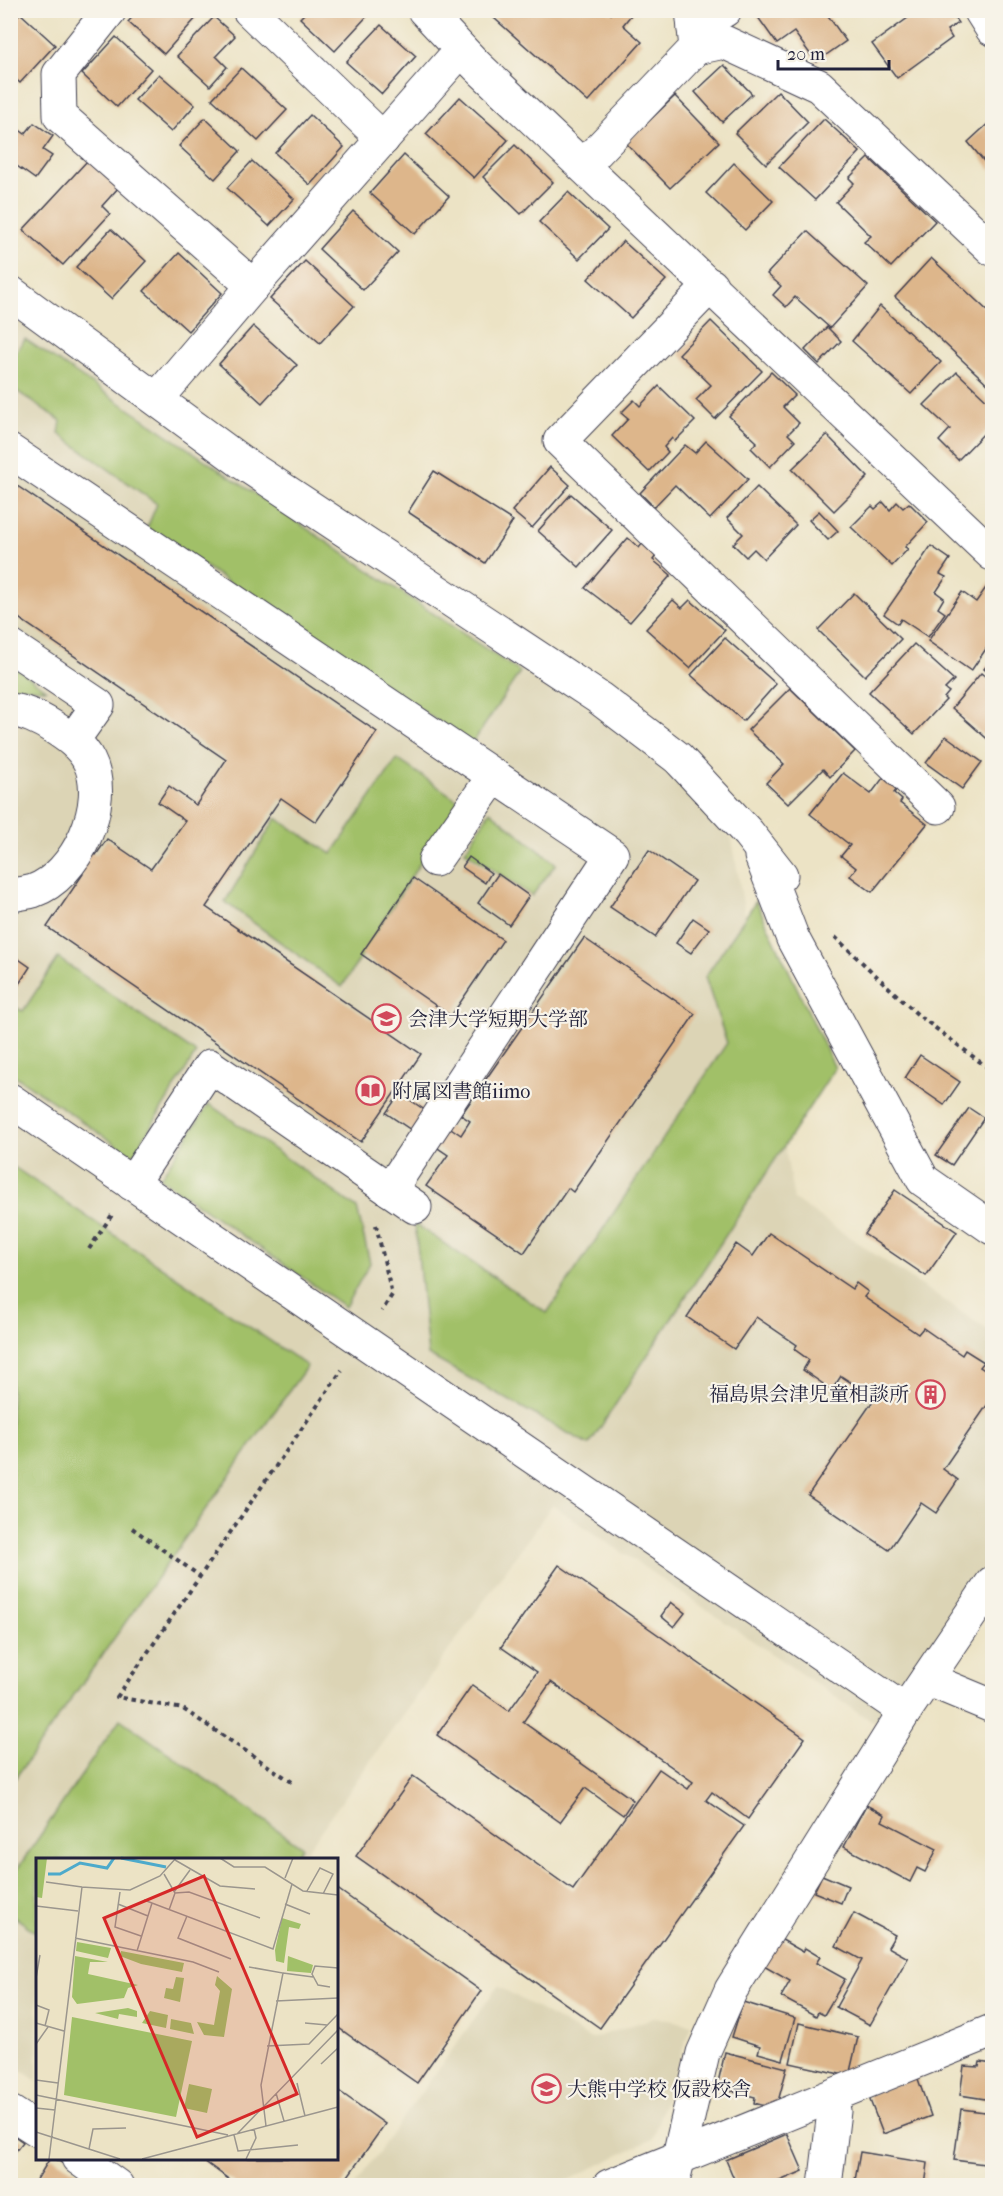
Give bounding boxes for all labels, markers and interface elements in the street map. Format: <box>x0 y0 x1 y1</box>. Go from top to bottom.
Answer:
scale bar <box>778 33 889 71</box>
text: 20 m <box>787 44 825 65</box>
school or university icon: 会津大学短期大学部 <box>371 1003 403 1035</box>
place label: 会津大学短期大学部 <box>408 1008 588 1031</box>
library icon: 附属図書館iimo <box>355 1075 387 1107</box>
place label: 附属図書館iimo <box>392 1080 531 1103</box>
building icon: 福島県会津児童相談所 <box>914 1378 946 1410</box>
place label: 福島県会津児童相談所 <box>709 1383 909 1406</box>
inset map <box>36 1858 338 2160</box>
school or university icon: 大熊中学校 仮設校舎 <box>530 2073 562 2105</box>
place label: 大熊中学校 仮設校舎 <box>567 2078 751 2101</box>

